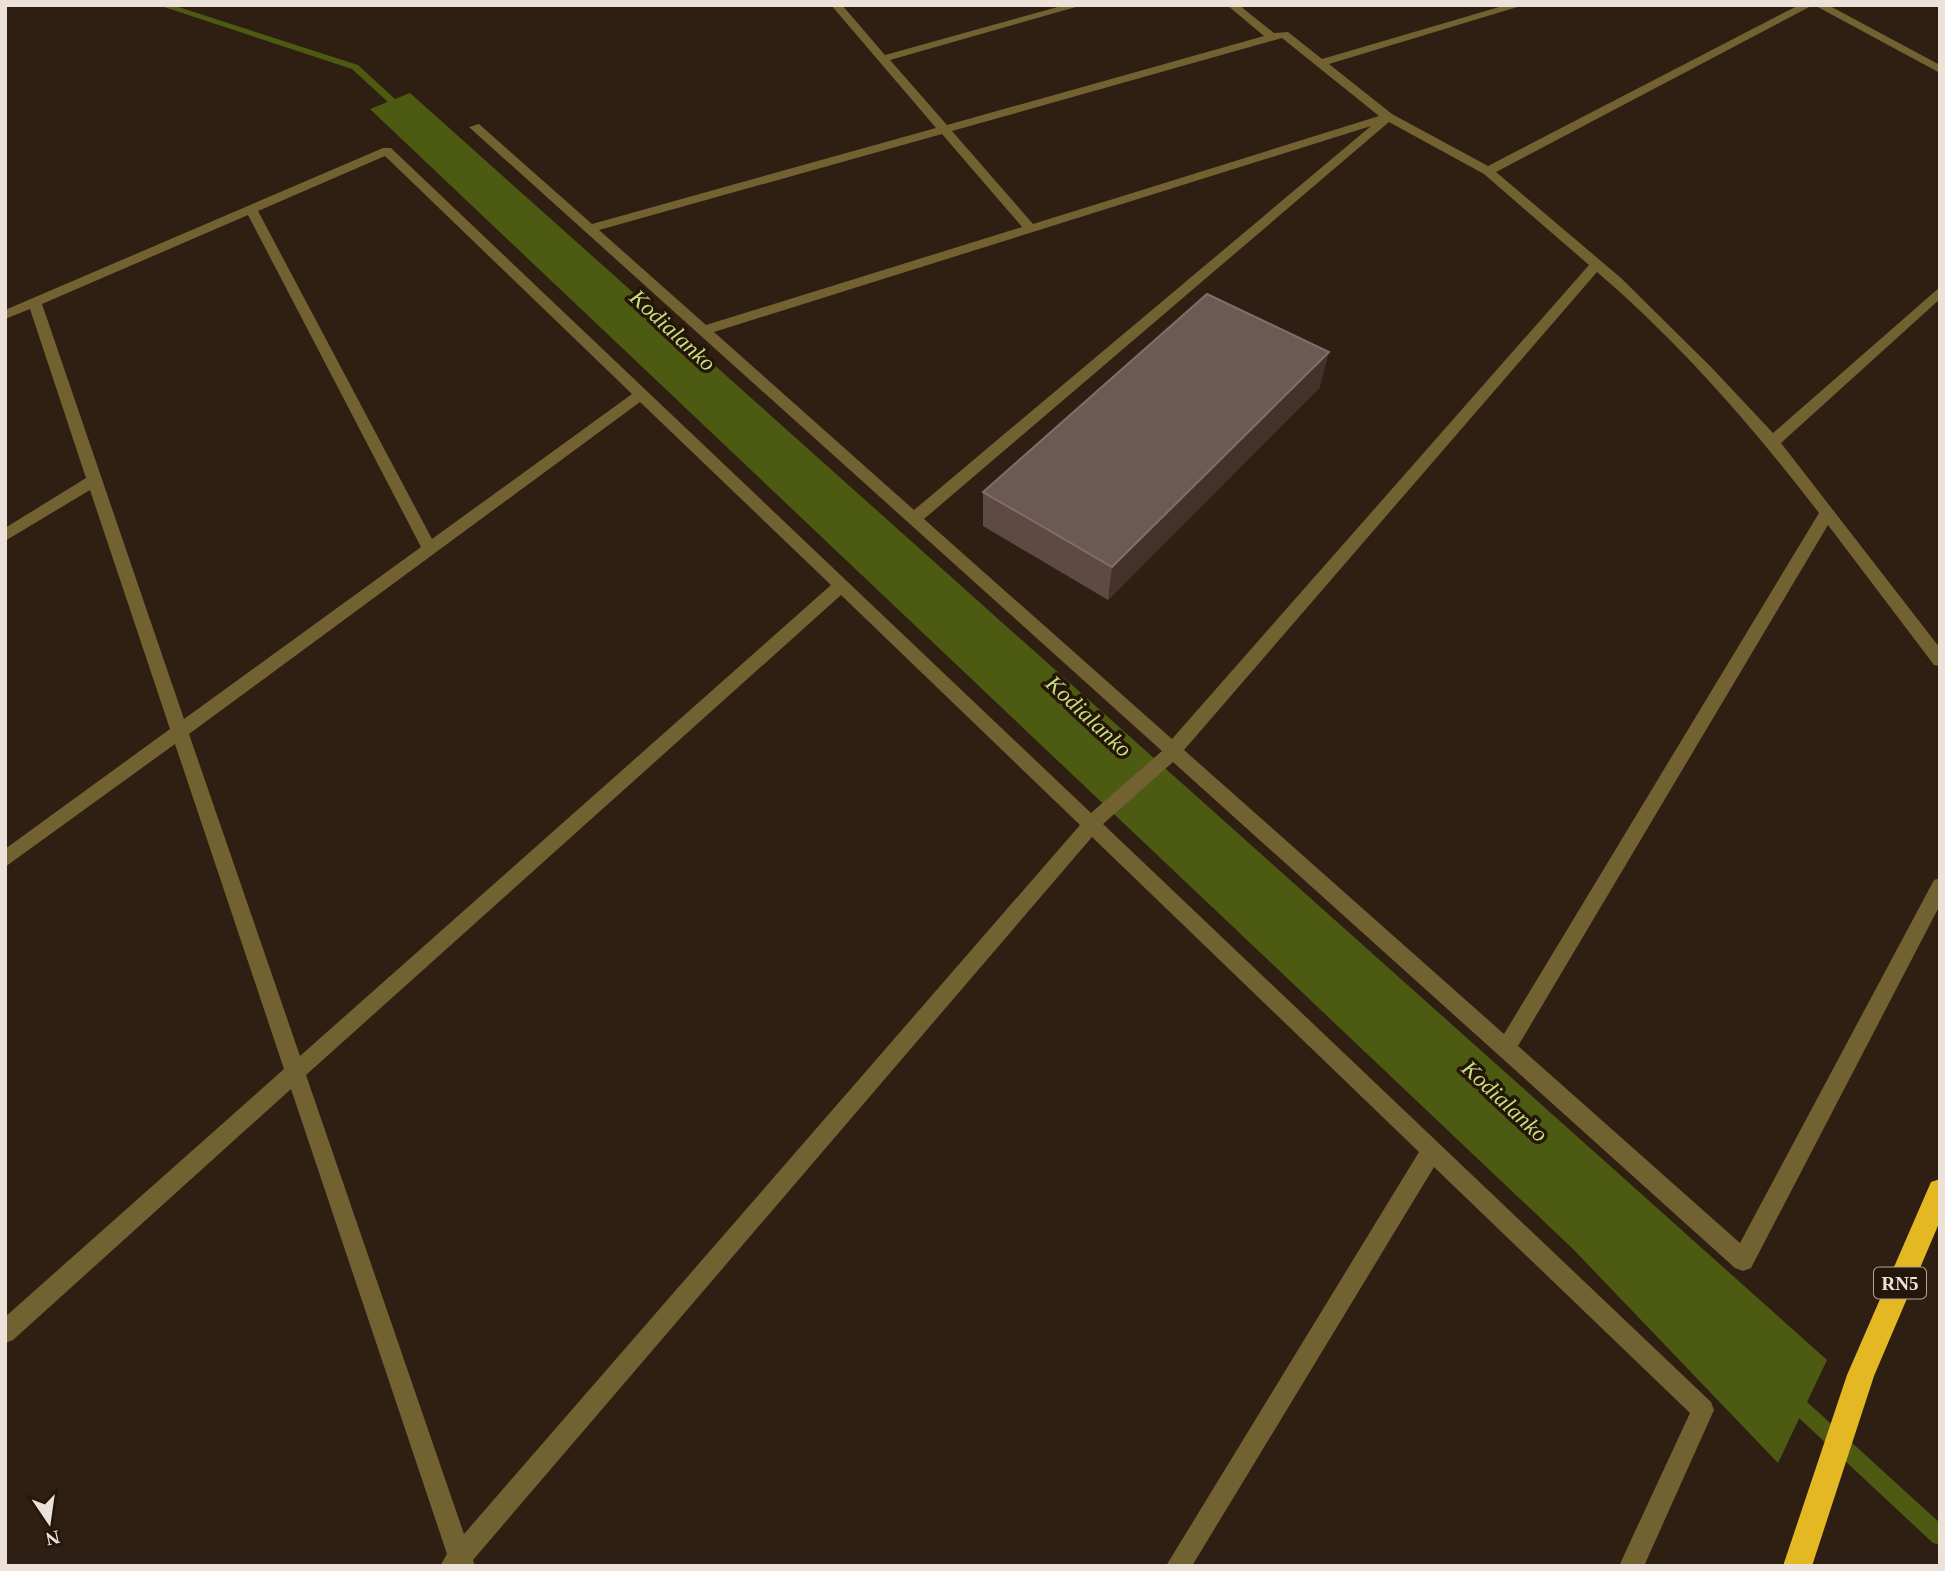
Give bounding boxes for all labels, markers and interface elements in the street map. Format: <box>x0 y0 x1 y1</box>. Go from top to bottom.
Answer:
water label: Kodialanko <box>624 284 720 376</box>
water label: Kodialanko <box>1040 670 1136 762</box>
water label: Kodialanko <box>1456 1055 1552 1147</box>
road number: RN5 <box>1874 1268 1926 1298</box>
north arrow <box>14 1487 84 1557</box>
text: N <box>43 1526 62 1550</box>

